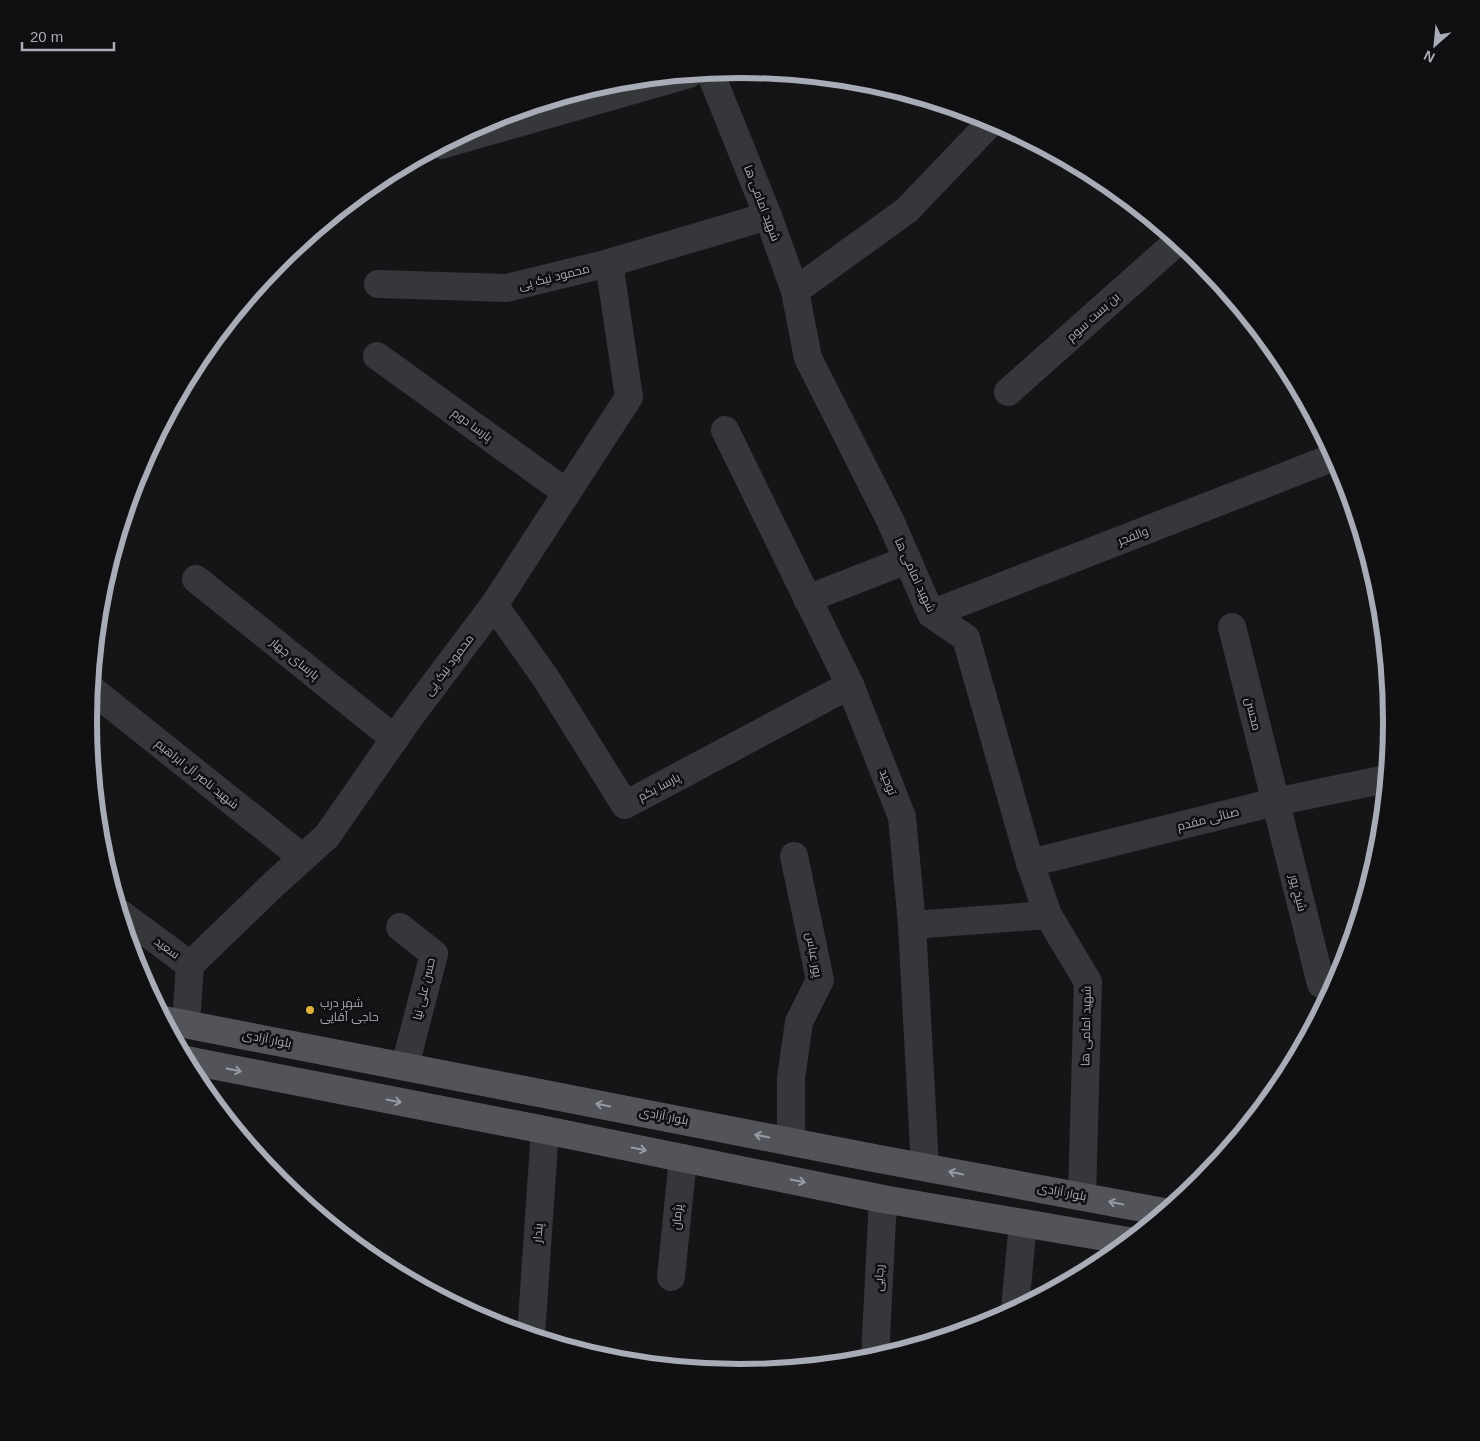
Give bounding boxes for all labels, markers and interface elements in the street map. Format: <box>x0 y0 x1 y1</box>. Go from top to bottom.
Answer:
scale bar <box>22 20 115 52</box>
north arrow <box>1410 20 1460 70</box>
text: 20 m <box>30 28 63 45</box>
text: N <box>1421 47 1437 66</box>
street label: شهید امامی ها <box>741 163 783 243</box>
street label: محمود نیک پی <box>517 261 591 295</box>
street label: بن بست سوم <box>1064 290 1123 345</box>
street label: پارسا دوم <box>448 406 496 446</box>
street label: والفجر <box>1115 524 1150 549</box>
street label: شهید امامی ها <box>892 536 938 614</box>
street label: محمود نیک پی <box>422 632 478 699</box>
street label: پارسای چهار <box>266 634 323 685</box>
street label: محسن <box>1242 696 1264 732</box>
street label: شهید ناصر آل ابراهیم <box>152 736 241 813</box>
street label: توحید <box>876 767 900 798</box>
street label: پارسا یکم <box>636 770 684 806</box>
street label: صنائی مقدم <box>1176 805 1241 834</box>
street label: شیخ پور <box>1284 872 1309 913</box>
street label: پور عباس <box>801 931 825 980</box>
street label: سعید <box>152 934 182 962</box>
street label: حسن علی نیا <box>410 956 438 1022</box>
street label: شهید امامی ها <box>1078 986 1094 1066</box>
place label: شهر درب حاجی آقایی <box>320 996 379 1024</box>
marker: شهر درب حاجی آقایی <box>304 1004 316 1016</box>
street label: بلوار آزادی <box>241 1027 293 1051</box>
one-way arrow <box>226 1065 242 1075</box>
one-way arrow <box>385 1096 401 1106</box>
one-way arrow <box>595 1099 611 1109</box>
street label: بلوار آزادی <box>638 1104 690 1128</box>
one-way arrow <box>755 1130 771 1140</box>
one-way arrow <box>630 1145 646 1154</box>
one-way arrow <box>949 1167 965 1177</box>
one-way arrow <box>790 1177 806 1187</box>
street label: بلوار آزادی <box>1036 1180 1088 1204</box>
one-way arrow <box>1109 1197 1125 1207</box>
street label: پژمان <box>669 1203 687 1231</box>
street label: پندار <box>530 1222 548 1244</box>
street label: رجایی <box>871 1264 887 1292</box>

